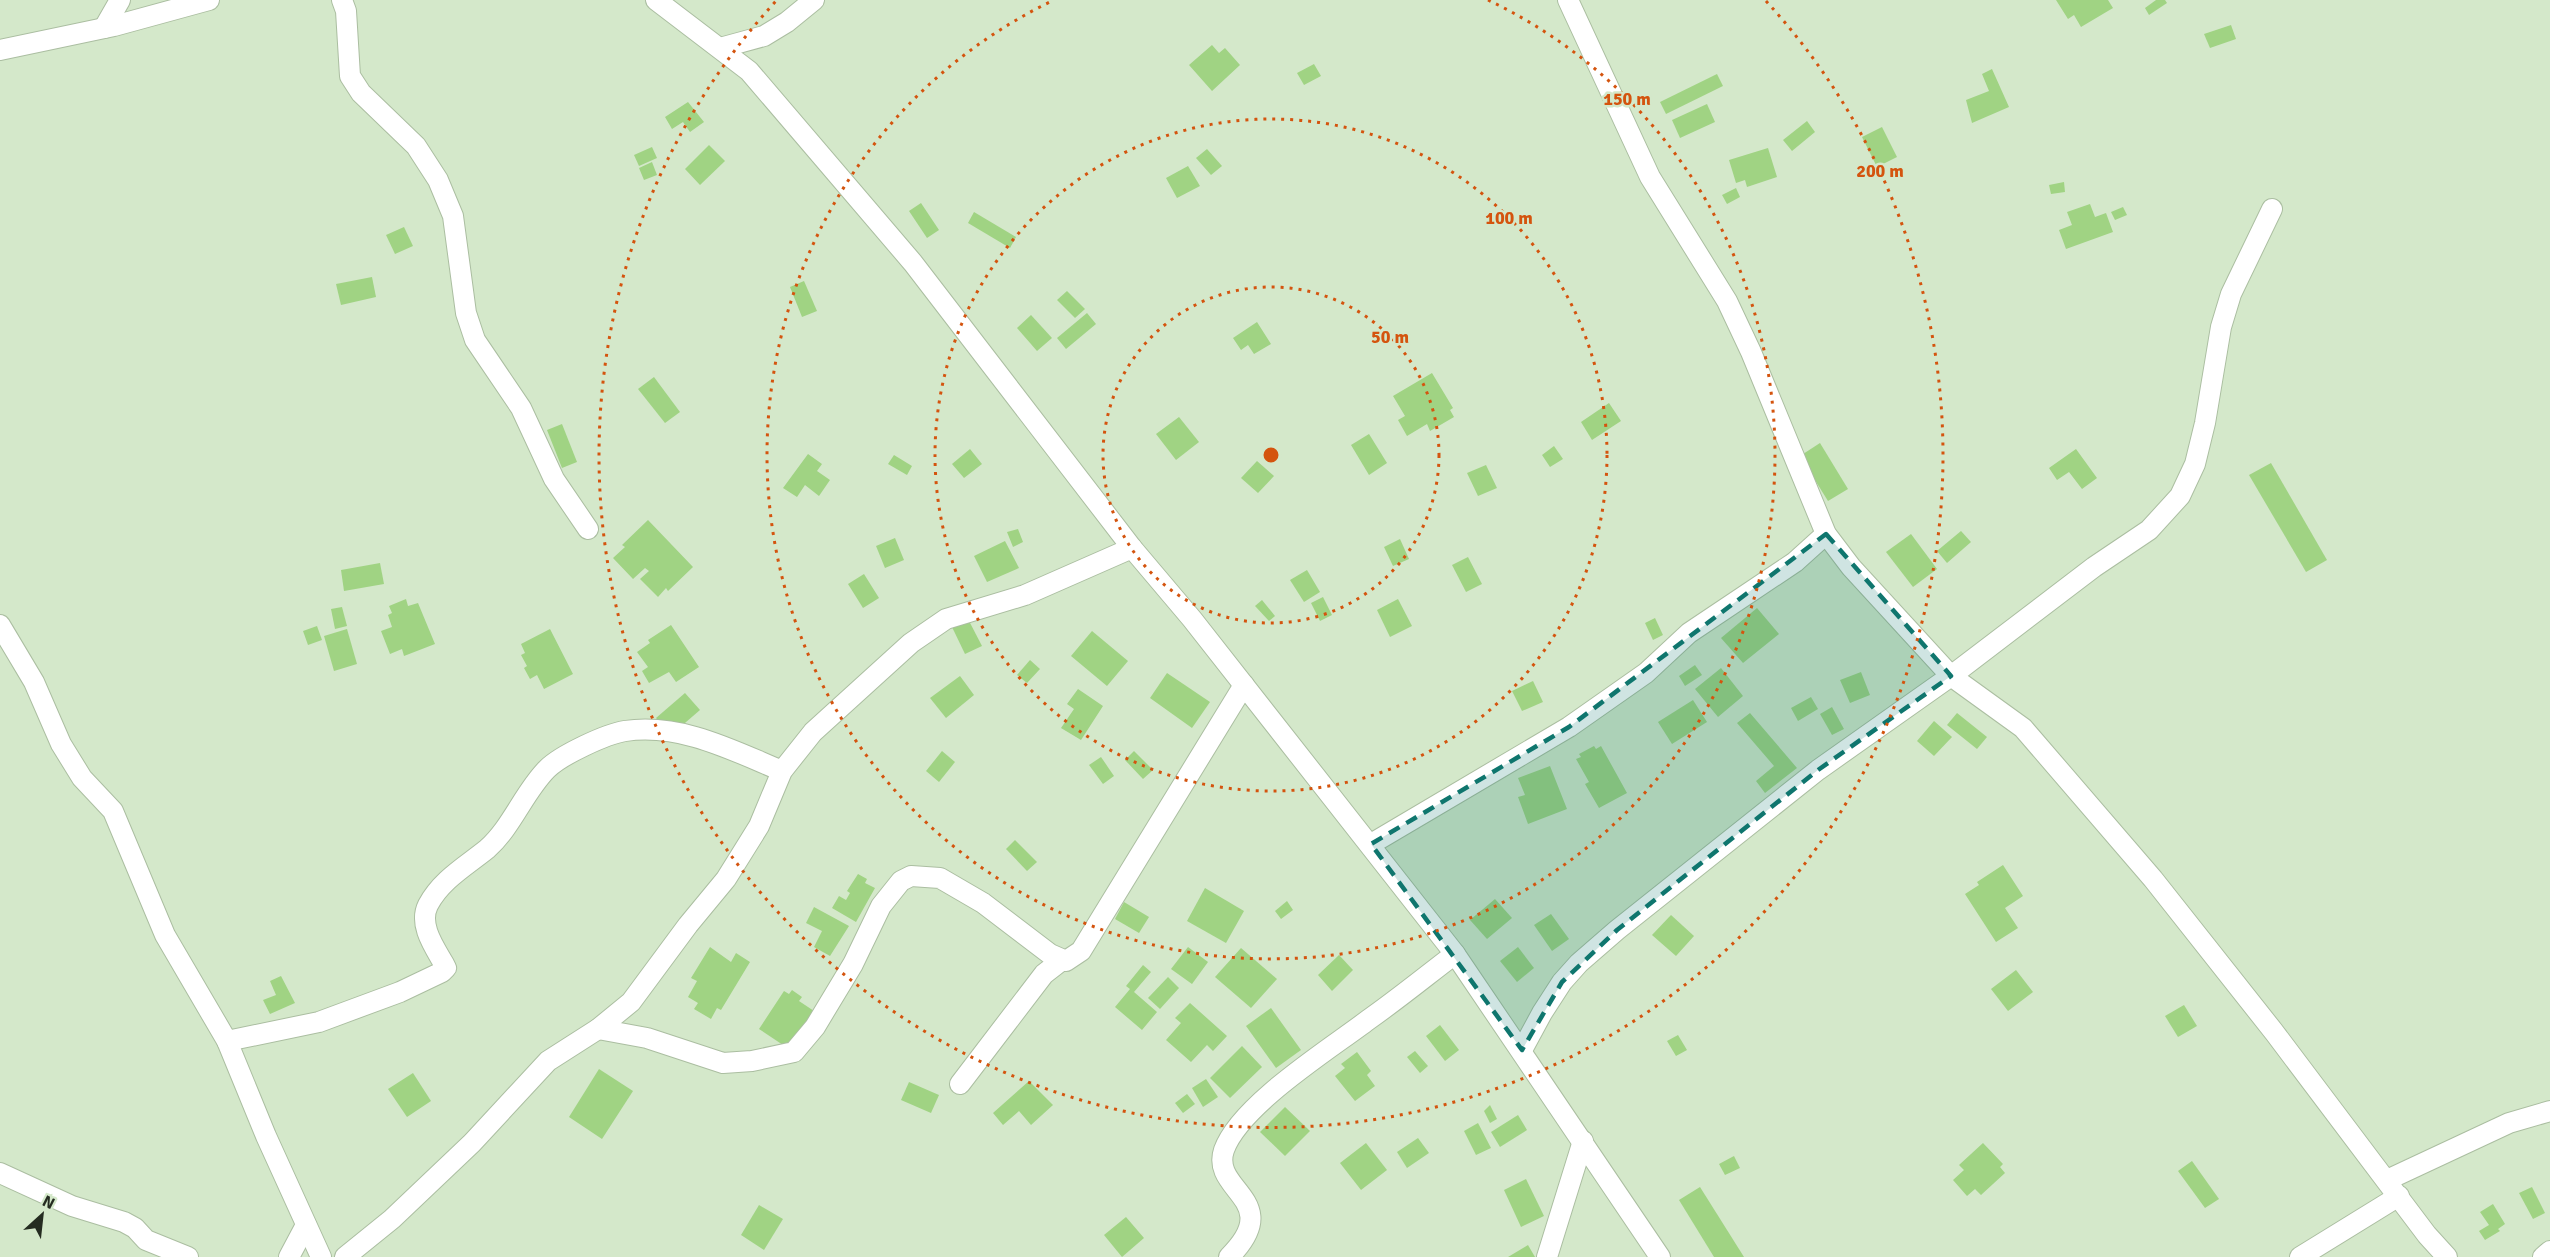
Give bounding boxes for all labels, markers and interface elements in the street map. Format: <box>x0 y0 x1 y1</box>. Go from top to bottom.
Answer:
text: 150 m <box>1603 88 1651 110</box>
text: 200 m <box>1856 160 1904 182</box>
text: 100 m <box>1485 207 1533 229</box>
text: 50 m <box>1371 326 1409 348</box>
centre of rings <box>1261 445 1281 465</box>
north arrow <box>12 1185 72 1245</box>
text: N <box>39 1191 58 1214</box>

